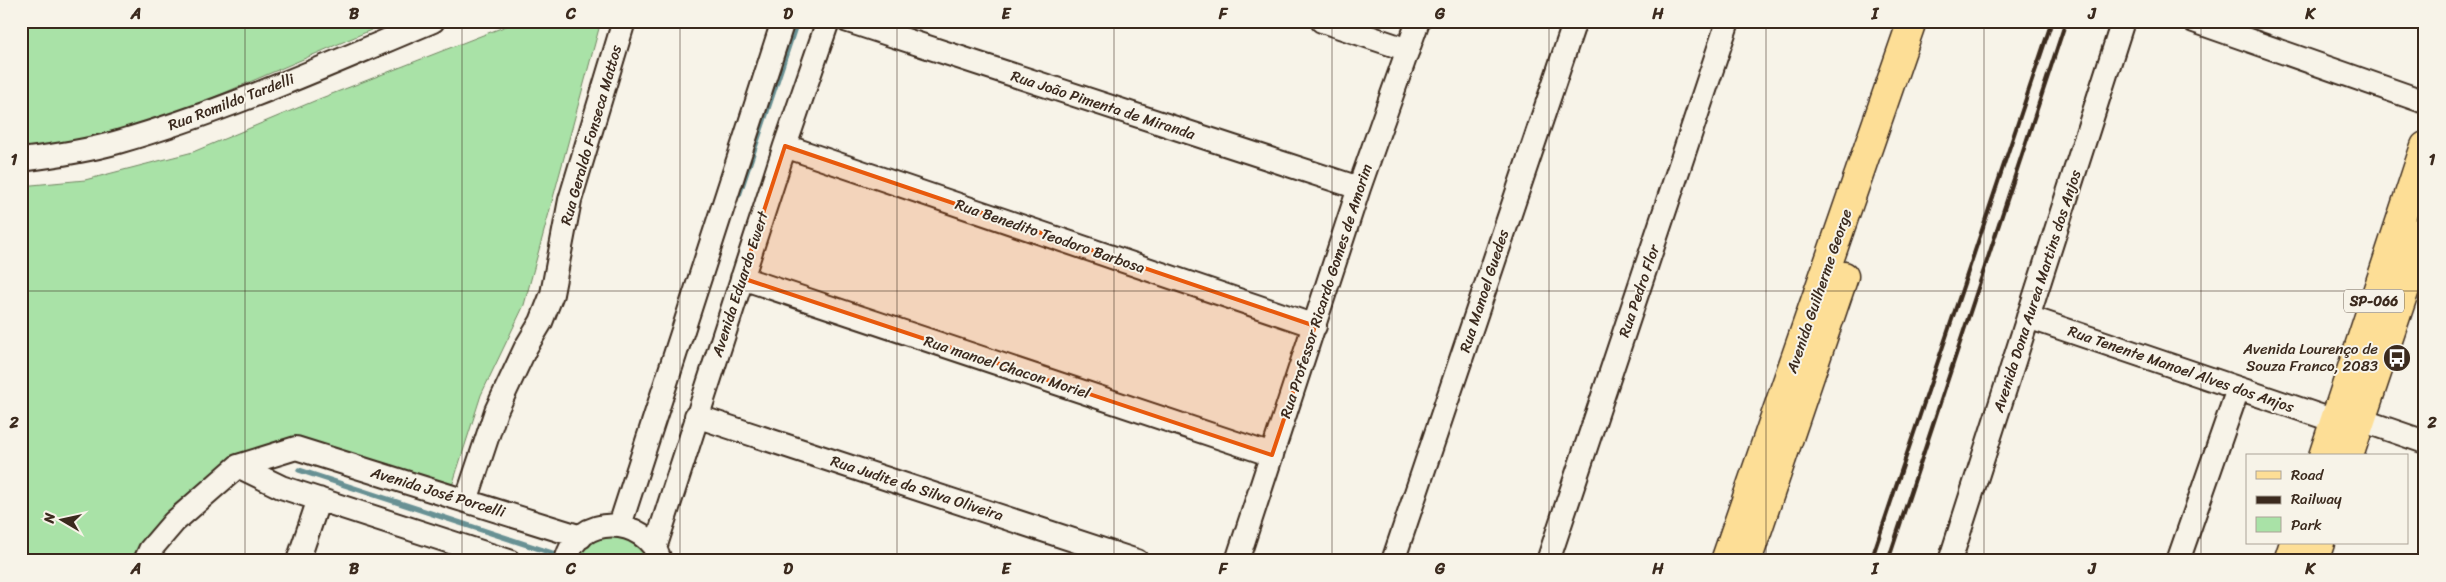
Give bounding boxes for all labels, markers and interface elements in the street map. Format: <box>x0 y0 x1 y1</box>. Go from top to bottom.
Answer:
text: A <box>130 0 141 28</box>
text: B <box>349 0 360 28</box>
text: C <box>565 0 577 28</box>
text: D <box>783 0 793 28</box>
text: E <box>1002 0 1012 28</box>
text: F <box>1218 0 1229 28</box>
text: G <box>1434 0 1446 28</box>
text: H <box>1651 0 1664 28</box>
text: I <box>1871 0 1880 28</box>
text: J <box>2087 0 2097 28</box>
text: K <box>2304 0 2316 28</box>
street label: Rua Geraldo Fonseca Mattos <box>553 42 629 228</box>
street label: Rua João Pimenta de Miranda <box>1008 63 1199 147</box>
street label: Rua Romildo Tardelli <box>164 66 299 138</box>
text: 1 <box>11 145 18 174</box>
text: 1 <box>2429 145 2436 174</box>
street label: Rua Professor Ricardo Gomes de Amorim <box>1272 160 1380 422</box>
street label: Avenida Dona Aurea Martins dos Anjos <box>1985 166 2089 417</box>
street label: Rua Benedito Teodoro Barbosa <box>952 191 1149 281</box>
street label: Avenida Guilherme George <box>1778 205 1859 378</box>
street label: Avenida Eduardo Ewert <box>704 207 776 361</box>
street label: Rua Manoel Guedes <box>1452 226 1516 356</box>
street label: Rua Pedro Flor <box>1611 240 1667 341</box>
road number: SP-066 <box>2344 290 2404 312</box>
street label: Rua Tenente Manoel Alves dos Anjos <box>2064 318 2298 420</box>
street label: Rua manoel Chacon Moriel <box>921 328 1094 406</box>
place label: Avenida Lourenço de Souza Franco, 2083 <box>2242 336 2378 379</box>
bus stop icon: Avenida Lourenço de Souza Franco, 2083 <box>2382 343 2412 373</box>
text: 2 <box>8 408 19 437</box>
text: 2 <box>2426 408 2437 437</box>
street label: Rua Judite da Silva Oliveira <box>827 448 1007 528</box>
legend <box>2246 454 2408 544</box>
street label: Avenida José Porcelli <box>367 459 509 525</box>
text: Road <box>2291 462 2324 488</box>
text: Railway <box>2291 486 2342 512</box>
north arrow <box>38 494 88 544</box>
text: N <box>36 511 63 526</box>
text: Park <box>2291 512 2322 538</box>
text: A <box>130 554 141 582</box>
text: B <box>349 554 360 582</box>
text: C <box>565 554 577 582</box>
text: D <box>783 554 793 582</box>
text: E <box>1002 554 1012 582</box>
text: F <box>1218 554 1229 582</box>
text: G <box>1434 554 1446 582</box>
text: H <box>1651 554 1664 582</box>
text: I <box>1871 554 1880 582</box>
text: J <box>2087 554 2097 582</box>
text: K <box>2304 554 2316 582</box>

